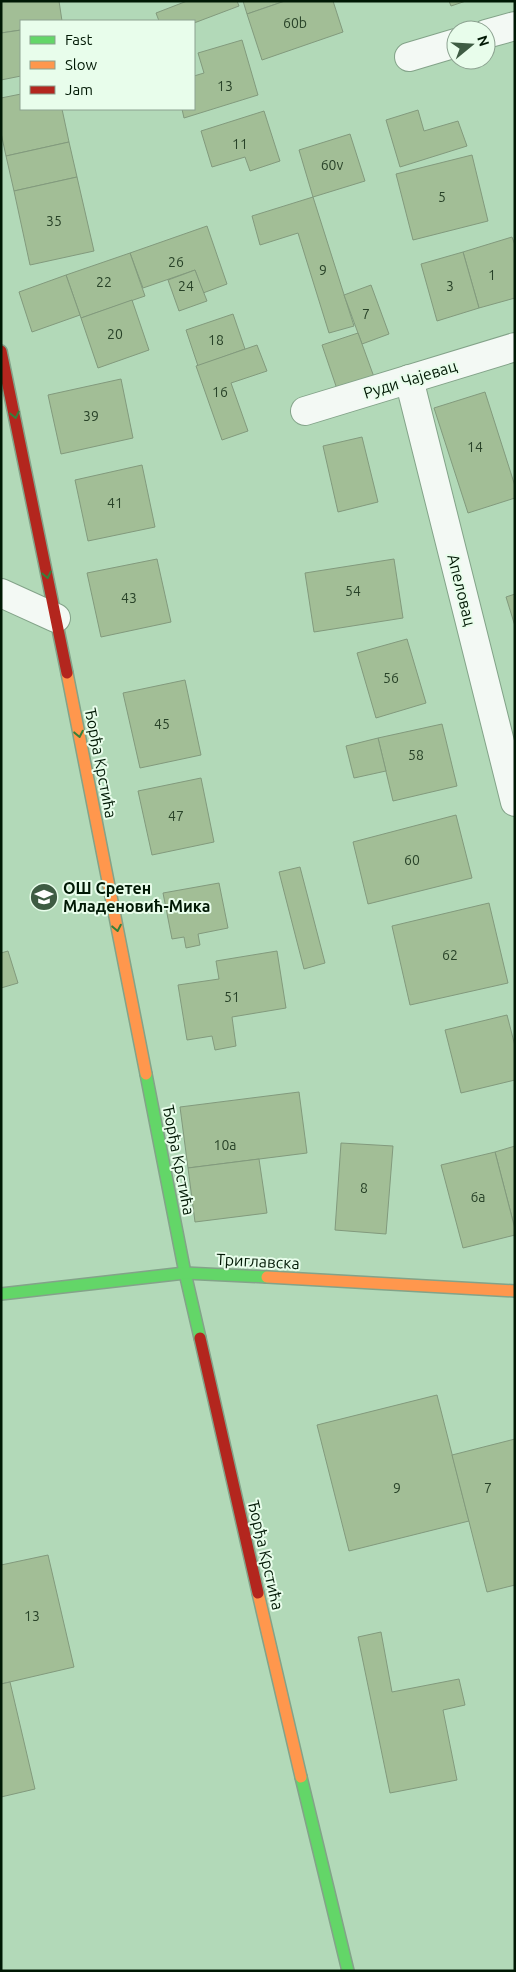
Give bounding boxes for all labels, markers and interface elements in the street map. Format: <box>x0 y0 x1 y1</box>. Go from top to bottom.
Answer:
house number: 60b <box>283 15 307 31</box>
legend <box>20 20 195 110</box>
north arrow <box>446 20 496 70</box>
text: Fast <box>65 31 93 48</box>
text: N <box>474 34 493 48</box>
text: Slow <box>65 56 98 73</box>
house number: 13 <box>217 78 233 94</box>
text: Jam <box>65 81 93 98</box>
house number: 11 <box>232 136 248 152</box>
house number: 60v <box>321 157 343 173</box>
house number: 5 <box>438 189 446 205</box>
house number: 35 <box>46 213 62 229</box>
house number: 26 <box>168 254 184 270</box>
house number: 9 <box>319 262 327 278</box>
house number: 1 <box>488 267 496 283</box>
house number: 22 <box>96 274 112 290</box>
house number: 24 <box>178 278 194 294</box>
house number: 3 <box>446 278 454 294</box>
house number: 7 <box>362 306 370 322</box>
house number: 20 <box>107 326 123 342</box>
house number: 18 <box>208 332 224 348</box>
street label: Руди Чајевац <box>361 356 459 402</box>
house number: 16 <box>212 384 228 400</box>
house number: 39 <box>83 408 99 424</box>
one-way arrow <box>9 411 19 420</box>
house number: 14 <box>467 439 483 455</box>
house number: 41 <box>107 495 123 511</box>
street label: Апеловац <box>444 552 480 628</box>
one-way arrow <box>41 570 52 579</box>
house number: 54 <box>345 583 361 599</box>
house number: 43 <box>121 590 137 606</box>
house number: 56 <box>383 670 399 686</box>
street label: Ђорђа Крстића <box>81 706 121 820</box>
house number: 45 <box>154 716 170 732</box>
one-way arrow <box>73 730 84 738</box>
house number: 58 <box>408 747 424 763</box>
house number: 47 <box>168 808 184 824</box>
house number: 60 <box>404 852 420 868</box>
place label: ОШ Сретен Младеновић-Мика <box>63 879 210 915</box>
school or university icon: ОШ Сретен Младеновић-Мика <box>29 882 59 912</box>
one-way arrow <box>111 923 122 932</box>
house number: 62 <box>442 947 458 963</box>
house number: 51 <box>224 989 240 1005</box>
street label: Ђорђа Крстића <box>159 1103 199 1217</box>
house number: 10a <box>214 1137 237 1153</box>
house number: 8 <box>360 1180 368 1196</box>
house number: 6a <box>470 1189 486 1205</box>
street label: Триглавска <box>216 1250 300 1272</box>
house number: 9 <box>393 1480 401 1496</box>
house number: 7 <box>484 1480 492 1496</box>
street label: Ђорђа Крстића <box>245 1498 287 1612</box>
house number: 13 <box>24 1608 40 1624</box>

